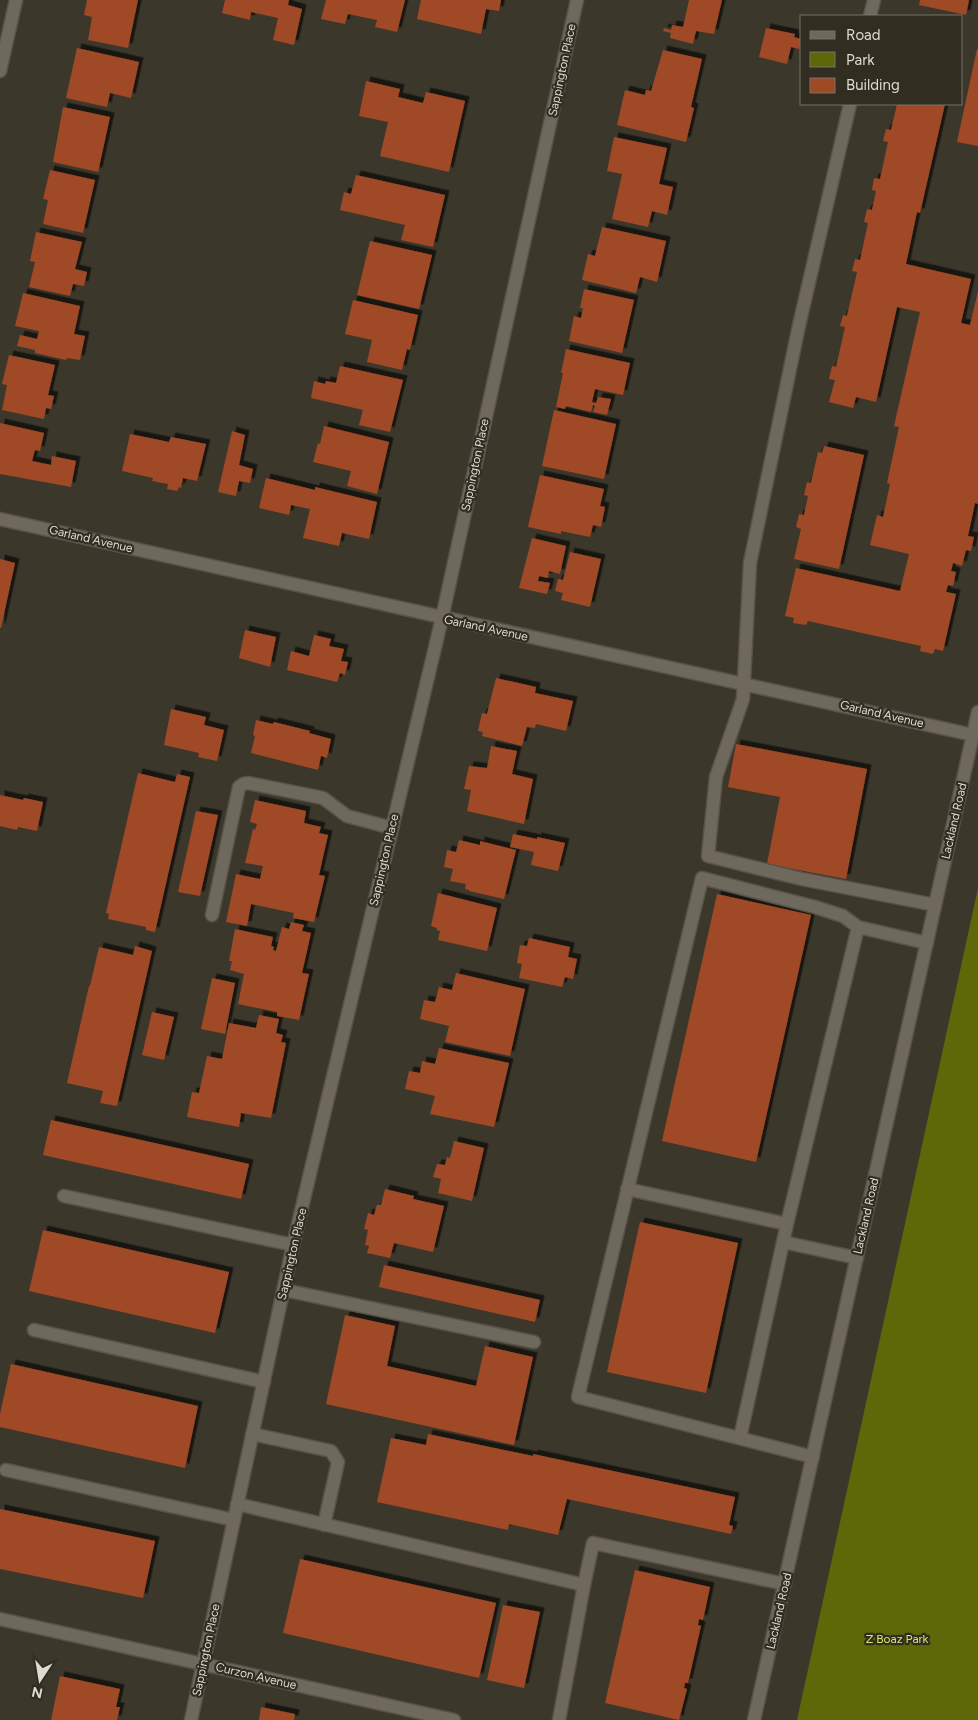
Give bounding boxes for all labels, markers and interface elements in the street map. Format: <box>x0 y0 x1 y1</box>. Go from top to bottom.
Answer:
legend <box>800 15 963 105</box>
street label: Sappington Place <box>545 22 579 117</box>
text: Road <box>846 26 881 44</box>
text: Park <box>846 51 875 69</box>
text: Building <box>846 76 900 94</box>
street label: Sappington Place <box>458 417 492 512</box>
street label: Garland Avenue <box>48 523 135 556</box>
street label: Garland Avenue <box>443 612 530 644</box>
street label: Garland Avenue <box>839 698 926 731</box>
street label: Lackland Road <box>938 782 970 860</box>
street label: Sappington Place <box>367 812 402 907</box>
street label: Lackland Road <box>850 1177 882 1255</box>
street label: Sappington Place <box>275 1206 310 1301</box>
street label: Lackland Road <box>763 1572 795 1650</box>
street label: Sappington Place <box>189 1602 223 1697</box>
park label: Z Boaz Park <box>866 1632 929 1646</box>
north arrow <box>15 1655 65 1705</box>
street label: Curzon Avenue <box>214 1660 298 1692</box>
text: N <box>30 1683 44 1702</box>

